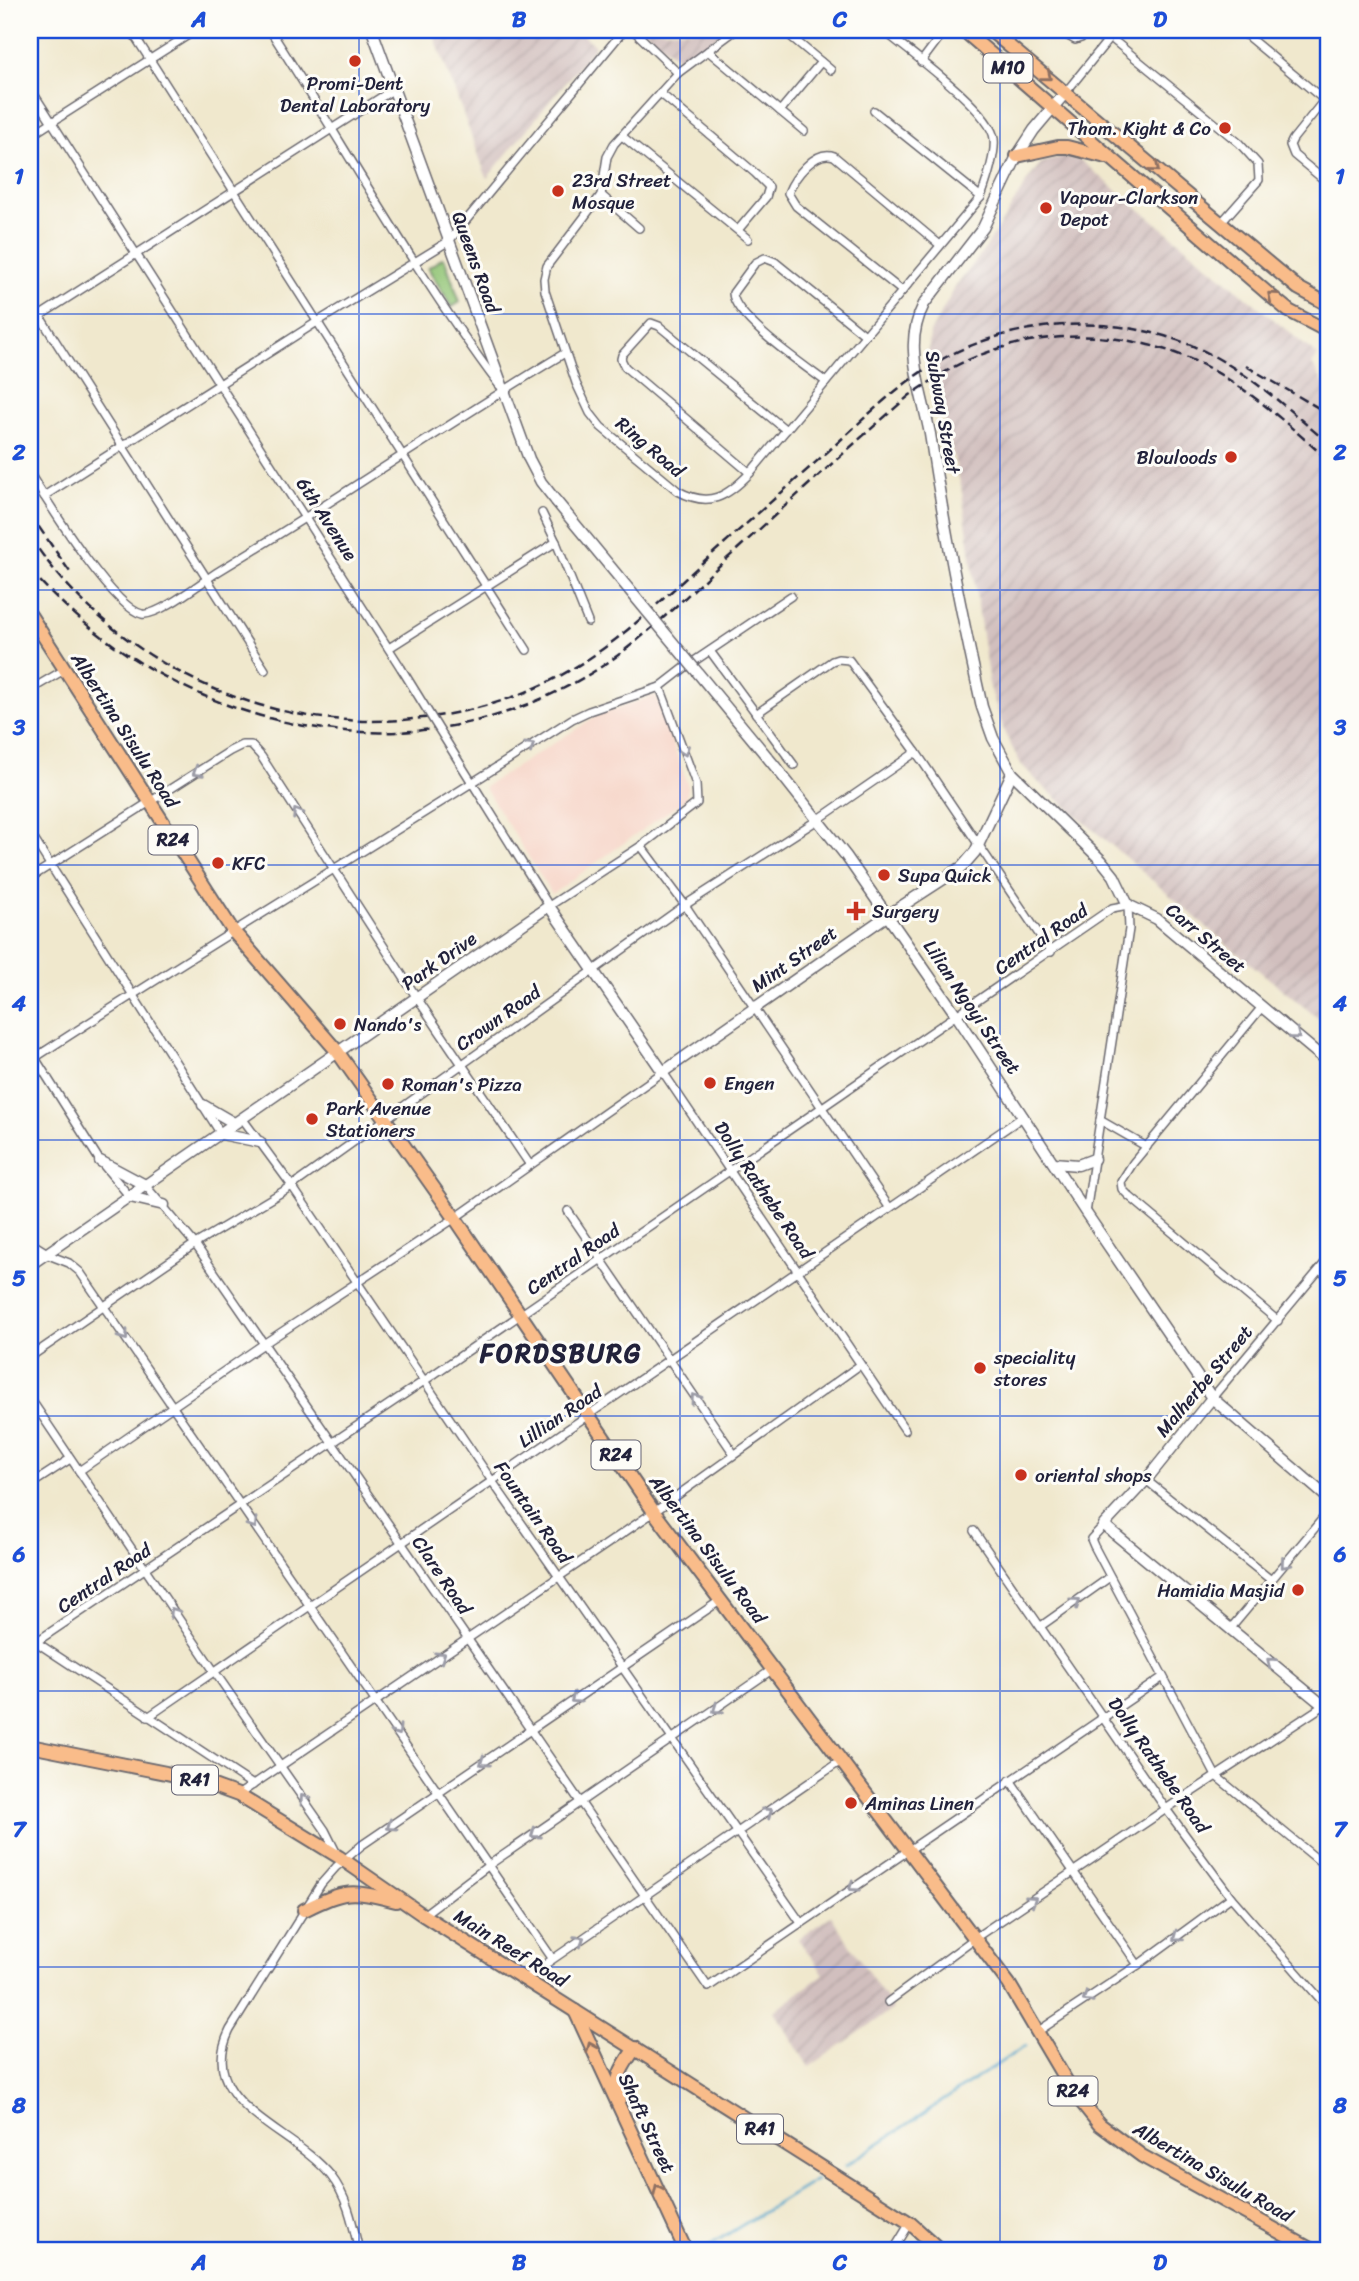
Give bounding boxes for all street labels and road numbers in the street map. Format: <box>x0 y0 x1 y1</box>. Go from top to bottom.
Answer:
road number: M10 <box>984 54 1032 82</box>
street label: Queens Road <box>442 207 510 319</box>
street label: Subway Street <box>916 348 970 477</box>
street label: Ring Road <box>608 408 694 487</box>
street label: 6th Avenue <box>287 470 367 568</box>
street label: Albertina Sisulu Road <box>62 645 188 815</box>
road number: R24 <box>148 826 198 854</box>
street label: Central Road <box>987 894 1096 984</box>
street label: Carr Street <box>1158 894 1254 982</box>
street label: Mint Street <box>744 917 844 1001</box>
street label: Park Drive <box>394 923 484 999</box>
street label: Lilian Ngoyi Street <box>914 933 1030 1081</box>
street label: Crown Road <box>448 975 549 1060</box>
street label: Dolly Rathebe Road <box>705 1114 824 1267</box>
street label: Central Road <box>519 1214 628 1304</box>
street label: Malherbe Street <box>1147 1317 1261 1445</box>
street label: Lillian Road <box>511 1374 611 1456</box>
road number: R24 <box>592 1440 640 1470</box>
street label: Fountain Road <box>485 1454 582 1572</box>
street label: Albertina Sisulu Road <box>640 1466 776 1632</box>
street label: Clare Road <box>403 1529 482 1623</box>
street label: Central Road <box>50 1533 159 1622</box>
street label: Dolly Rathebe Road <box>1099 1690 1220 1842</box>
road number: R41 <box>172 1765 218 1794</box>
street label: Main Reef Road <box>447 1900 576 1997</box>
street label: Shaft Street <box>609 2067 685 2179</box>
road number: R24 <box>1048 2076 1098 2106</box>
street label: Albertina Sisulu Road <box>1126 2112 1300 2232</box>
road number: R41 <box>737 2115 783 2144</box>

